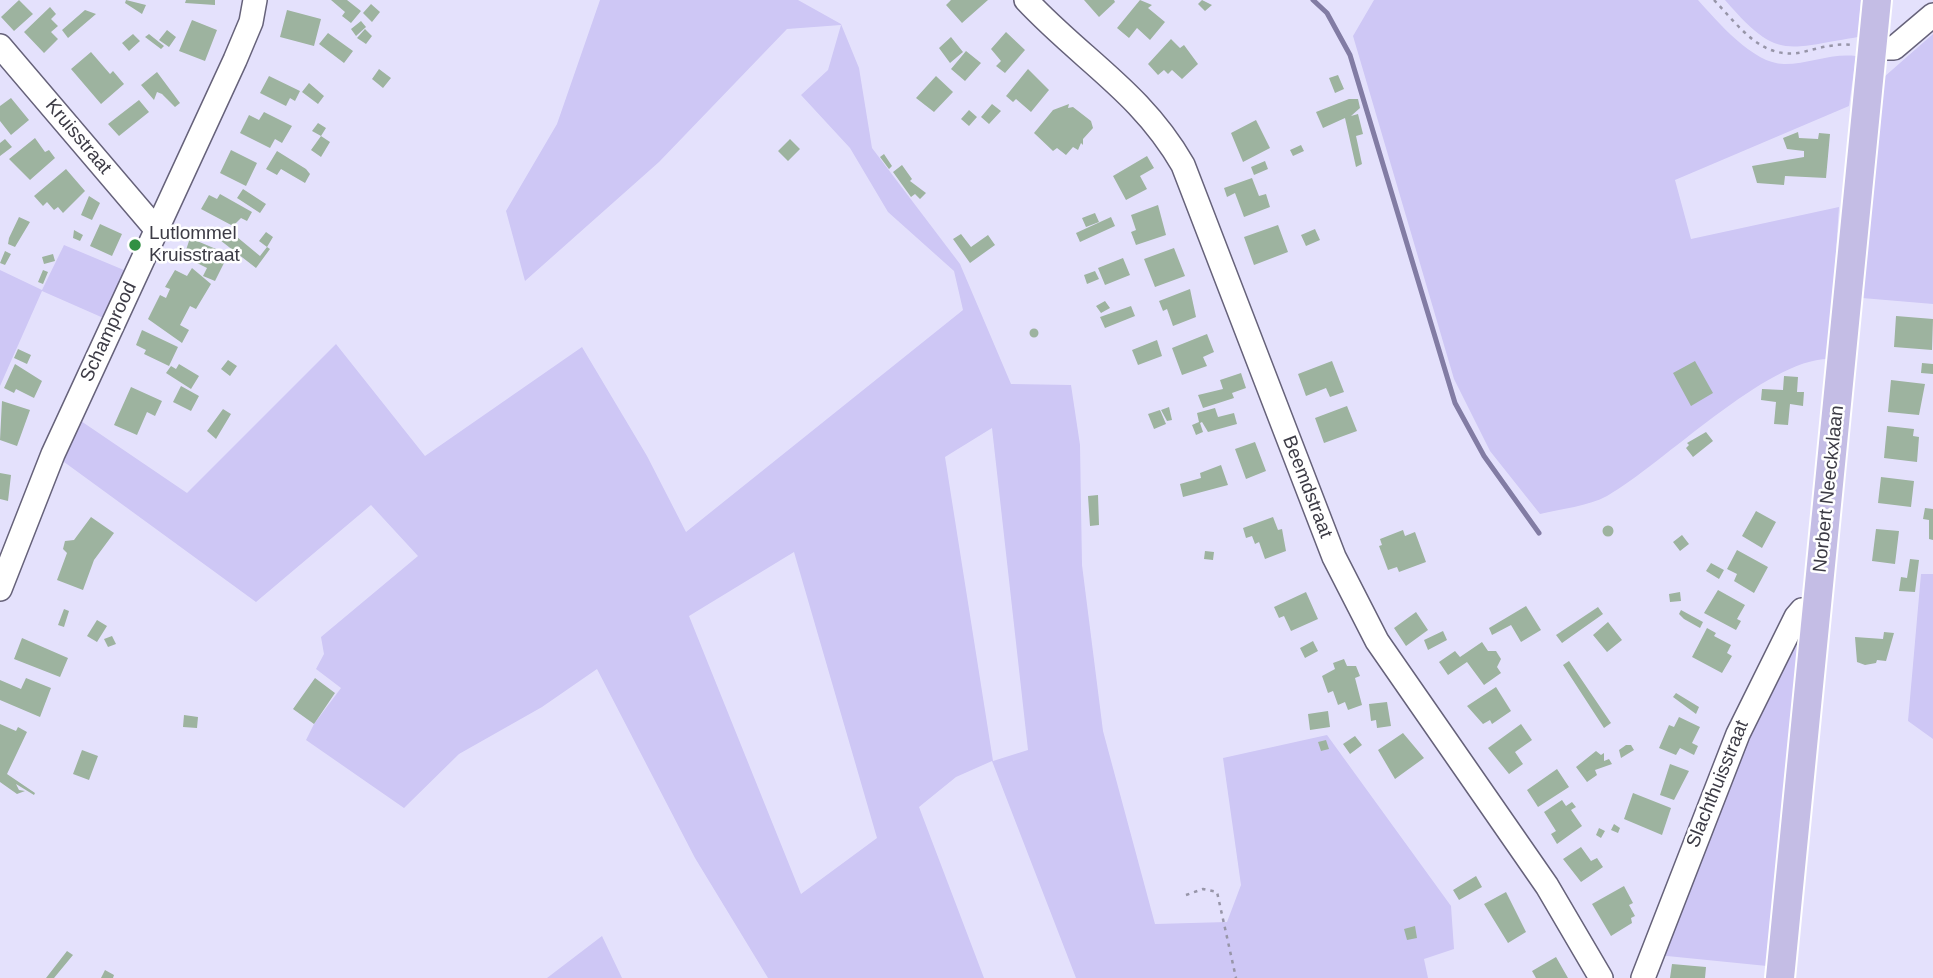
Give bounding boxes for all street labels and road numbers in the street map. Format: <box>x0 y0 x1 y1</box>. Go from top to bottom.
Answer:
street label: Kruisstraat <box>40 95 116 179</box>
street label: Schamprood <box>76 278 142 386</box>
street label: Norbert Neeckxlaan <box>1809 404 1849 574</box>
street label: Beemdstraat <box>1277 433 1337 541</box>
street label: Slachthuisstraat <box>1682 717 1754 851</box>

